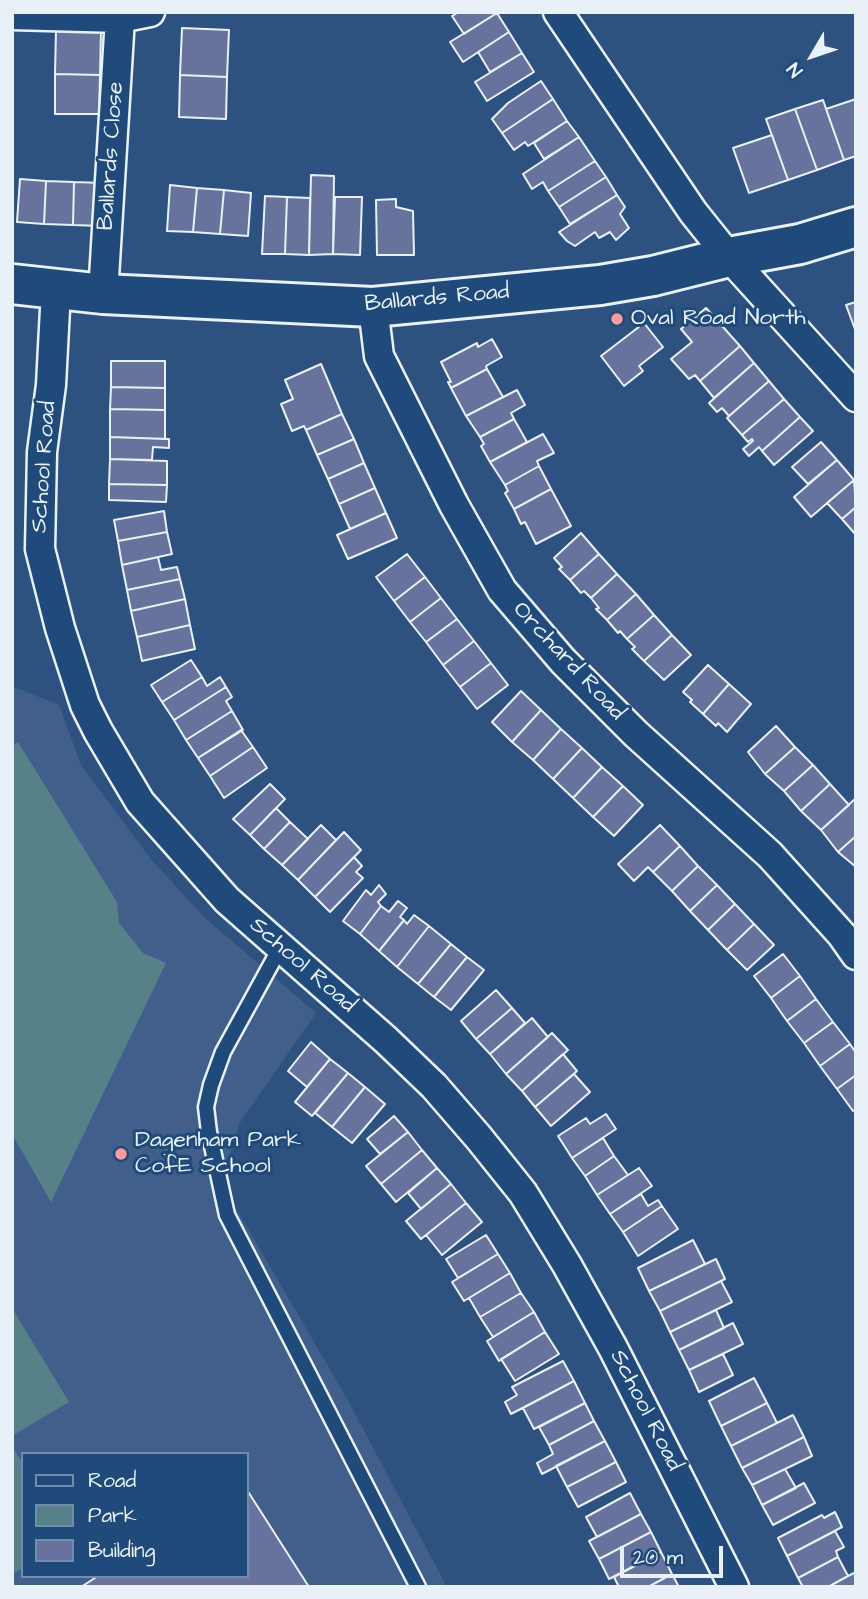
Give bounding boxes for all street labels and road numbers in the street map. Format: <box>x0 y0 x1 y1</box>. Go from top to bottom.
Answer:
street label: Ballards Close <box>93 81 131 231</box>
street label: Ballards Road <box>364 279 510 319</box>
street label: School Road <box>27 400 63 534</box>
street label: Orchard Road <box>506 597 630 727</box>
street label: School Road <box>243 912 361 1020</box>
street label: School Road <box>603 1346 687 1476</box>

